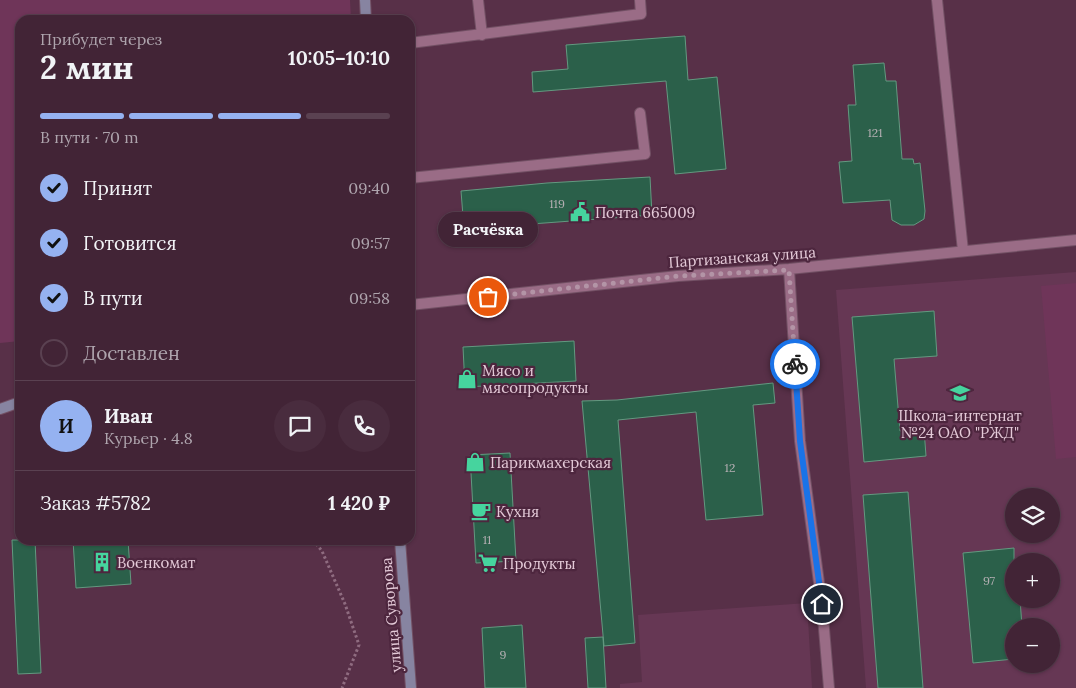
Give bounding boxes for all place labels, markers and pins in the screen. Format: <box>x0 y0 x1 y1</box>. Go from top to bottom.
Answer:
public building icon: Почта 665009 <box>569 201 591 223</box>
place label: Почта 665009 <box>595 203 695 222</box>
callout: Расчёsка <box>438 212 538 247</box>
pin <box>467 276 509 318</box>
place label: Мясо и мясопродукты <box>482 361 588 397</box>
shop icon: Мясо и мясопродукты <box>456 368 478 390</box>
school or university icon: Школа-интернат №24 ОАО "РЖД" <box>949 382 971 404</box>
place label: Школа-интернат №24 ОАО "РЖД" <box>898 406 1022 442</box>
shop icon: Парикмахерская <box>464 451 486 473</box>
place label: Парикмахерская <box>490 453 611 472</box>
cafe icon: Кухня <box>470 500 492 522</box>
place label: Кухня <box>496 502 539 521</box>
building icon: Военкомат <box>91 551 113 573</box>
supermarket icon: Продукты <box>477 552 499 574</box>
place label: Военкомат <box>117 553 196 572</box>
place label: Продукты <box>503 554 576 573</box>
pin <box>801 583 843 625</box>

